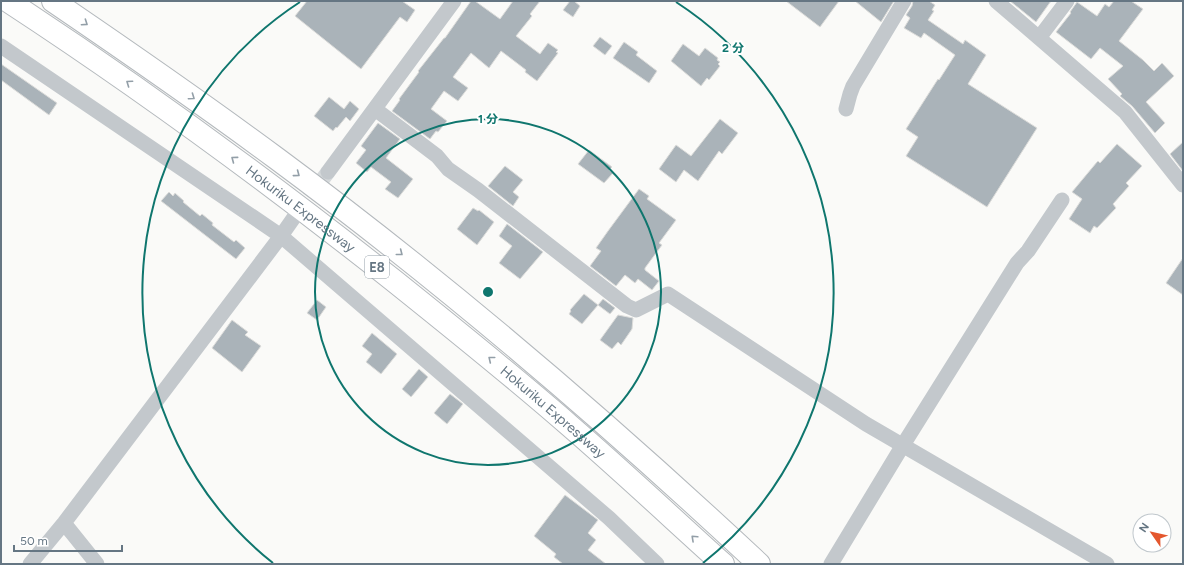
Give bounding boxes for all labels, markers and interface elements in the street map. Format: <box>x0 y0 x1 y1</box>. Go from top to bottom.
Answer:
one-way arrow <box>81 18 88 25</box>
text: 2 分 <box>722 41 744 55</box>
one-way arrow <box>126 80 133 88</box>
one-way arrow <box>188 92 195 100</box>
text: 1 分 <box>478 112 498 126</box>
one-way arrow <box>232 157 239 164</box>
street label: Hokuriku Expressway <box>243 162 359 256</box>
one-way arrow <box>293 169 300 177</box>
one-way arrow <box>395 249 402 256</box>
road number: E8 <box>365 256 389 278</box>
centre of rings <box>481 285 495 299</box>
one-way arrow <box>489 357 496 364</box>
street label: Hokuriku Expressway <box>497 362 610 462</box>
north arrow <box>1132 513 1172 553</box>
text: N <box>1136 521 1152 535</box>
scale bar <box>14 527 122 553</box>
text: 50 m <box>20 534 48 548</box>
one-way arrow <box>691 535 699 542</box>

